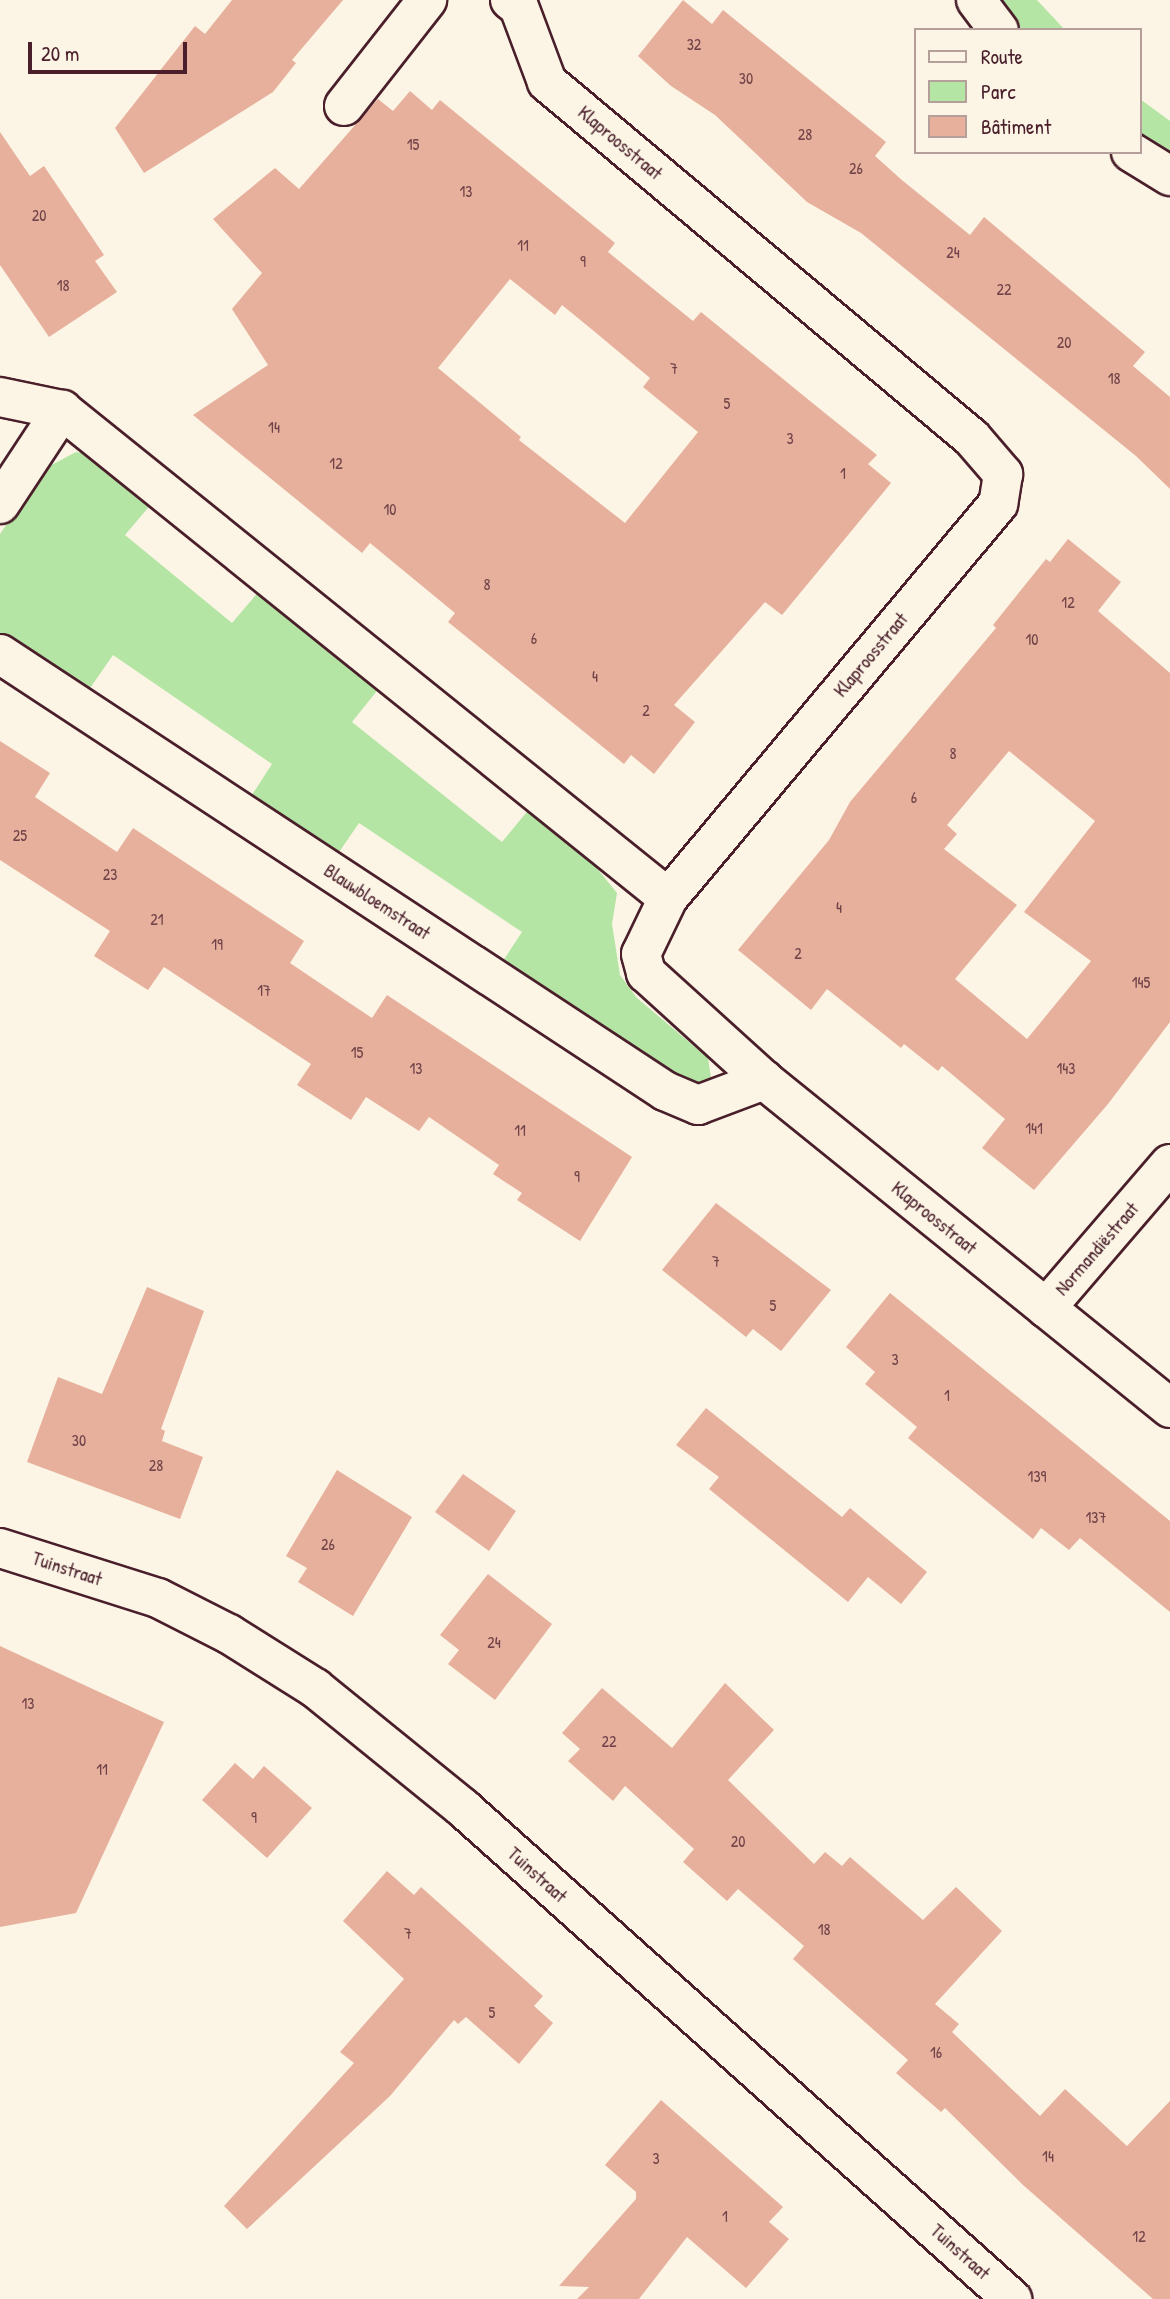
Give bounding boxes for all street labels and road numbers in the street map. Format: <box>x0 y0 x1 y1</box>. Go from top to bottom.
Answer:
street label: Klaproosstraat <box>573 101 667 185</box>
street label: Klaproosstraat <box>829 608 913 702</box>
street label: Blauwbloemstraat <box>320 859 434 945</box>
street label: Klaproosstraat <box>887 1177 981 1259</box>
street label: Normandiëstraat <box>1050 1198 1144 1300</box>
street label: Tuinstraat <box>29 1547 105 1591</box>
street label: Tuinstraat <box>503 1842 571 1908</box>
street label: Tuinstraat <box>926 2219 994 2285</box>

